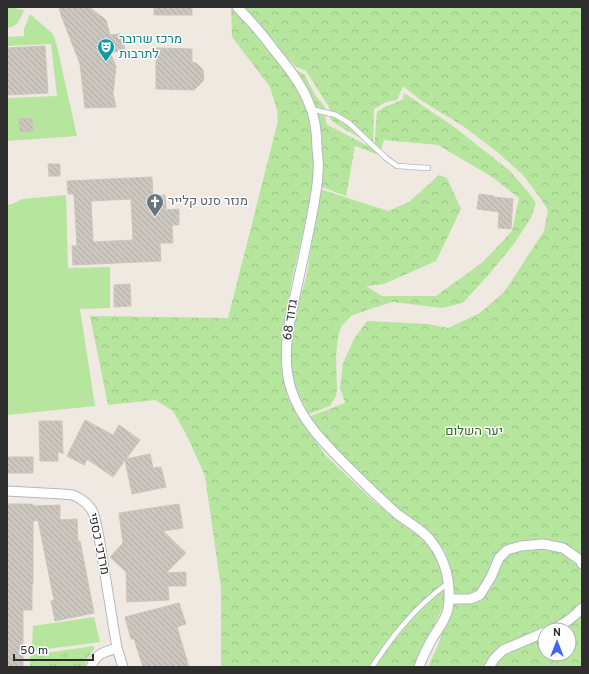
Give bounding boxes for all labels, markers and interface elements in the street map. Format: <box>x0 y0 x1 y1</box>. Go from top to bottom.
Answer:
place label: מרכז שרובר לתרבות <box>119 32 182 63</box>
theatre icon: מרכז שרובר לתרבות <box>96 37 116 62</box>
church icon: מנזר סנט קלייר <box>145 192 165 217</box>
place label: מנזר סנט קלייר <box>168 194 248 210</box>
street label: גדוד 68 <box>280 298 302 342</box>
park label: יער השלום <box>445 424 503 440</box>
street label: מרדכי כספי <box>84 512 112 576</box>
north arrow <box>537 622 577 662</box>
text: N <box>553 626 561 640</box>
scale bar <box>14 636 93 662</box>
text: 50 m <box>20 643 48 659</box>

